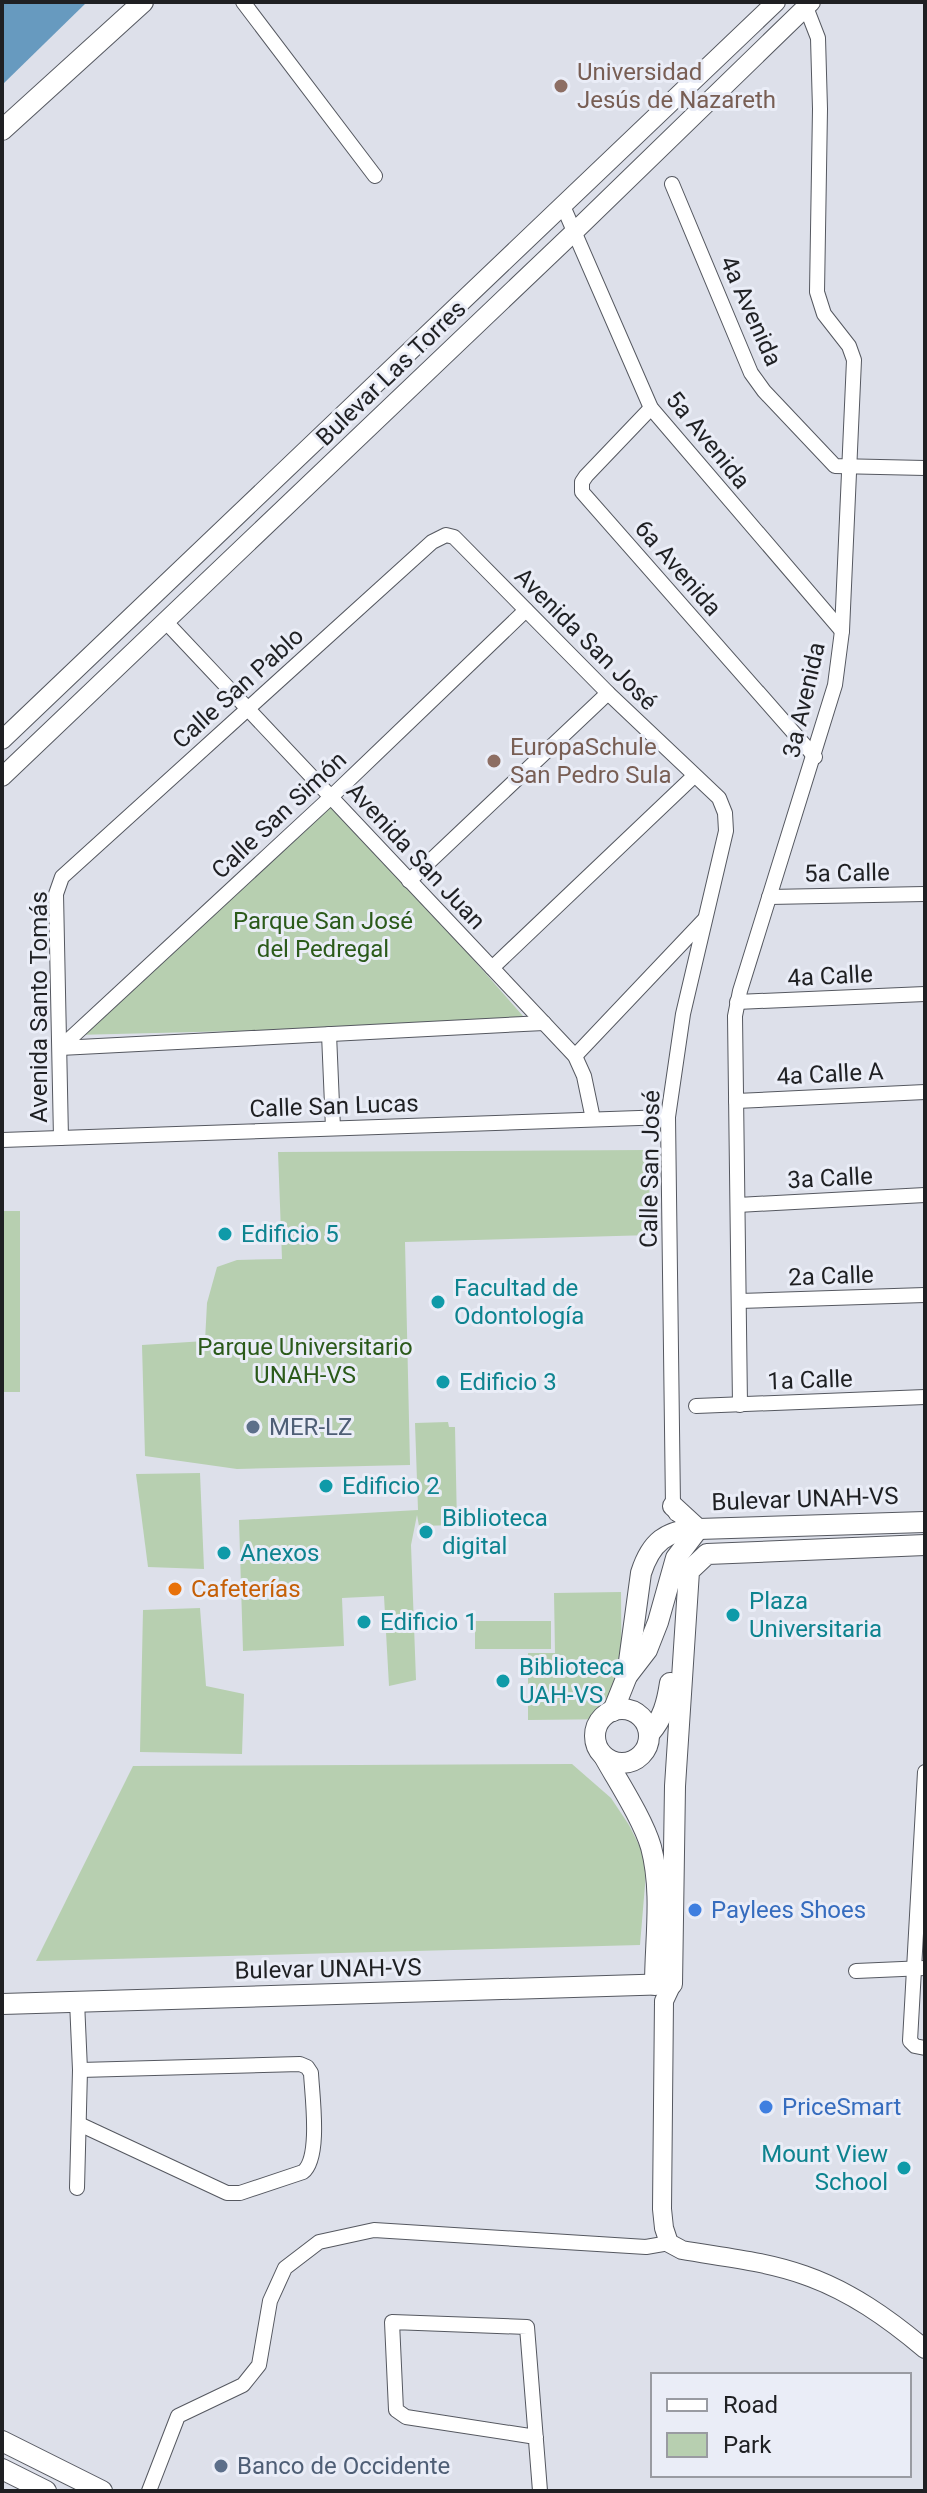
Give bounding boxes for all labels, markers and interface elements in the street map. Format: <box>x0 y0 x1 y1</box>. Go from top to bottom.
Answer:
place label: Universidad Jesús de Nazareth <box>577 58 776 114</box>
marker: Universidad Jesús de Nazareth <box>552 77 570 95</box>
street label: 4a Avenida <box>714 252 788 370</box>
street label: Bulevar Las Torres <box>310 294 472 452</box>
street label: 5a Avenida <box>660 386 756 494</box>
street label: 6a Avenida <box>629 514 727 622</box>
street label: Avenida San José <box>509 562 663 716</box>
street label: Calle San Pablo <box>167 622 309 754</box>
street label: 3a Avenida <box>777 640 831 760</box>
place label: EuropaSchule San Pedro Sula <box>510 733 672 789</box>
street label: Calle San Simón <box>206 746 352 884</box>
marker: EuropaSchule San Pedro Sula <box>485 752 503 770</box>
street label: Avenida San Juan <box>341 777 491 935</box>
street label: 5a Calle <box>804 858 890 888</box>
street label: Avenida Santo Tomás <box>25 891 53 1123</box>
park label: Parque San José del Pedregal <box>233 907 413 963</box>
street label: 4a Calle <box>787 960 873 992</box>
street label: 4a Calle A <box>776 1057 885 1091</box>
street label: Calle San Lucas <box>249 1089 419 1123</box>
street label: Calle San José <box>635 1090 665 1248</box>
street label: 3a Calle <box>787 1162 873 1194</box>
place label: Edificio 5 <box>241 1220 339 1248</box>
marker: Edificio 5 <box>216 1225 234 1243</box>
street label: 2a Calle <box>788 1261 874 1291</box>
place label: Facultad de Odontología <box>454 1274 584 1330</box>
marker: Facultad de Odontología <box>429 1293 447 1311</box>
park label: Parque Universitario UNAH-VS <box>197 1333 413 1389</box>
street label: 1a Calle <box>767 1365 853 1395</box>
place label: Edificio 3 <box>459 1368 557 1396</box>
marker: Edificio 3 <box>434 1373 452 1391</box>
place label: MER-LZ <box>269 1413 352 1441</box>
marker: MER-LZ <box>244 1418 262 1436</box>
place label: Edificio 2 <box>342 1472 440 1500</box>
marker: Edificio 2 <box>317 1477 335 1495</box>
street label: Bulevar UNAH-VS <box>711 1482 899 1516</box>
place label: Biblioteca digital <box>442 1504 548 1560</box>
marker: Biblioteca digital <box>417 1523 435 1541</box>
place label: Anexos <box>240 1539 319 1567</box>
marker: Anexos <box>215 1544 233 1562</box>
place label: Cafeterías <box>191 1575 301 1603</box>
marker: Cafeterías <box>166 1580 184 1598</box>
place label: Plaza Universitaria <box>749 1587 882 1643</box>
marker: Plaza Universitaria <box>724 1606 742 1624</box>
place label: Edificio 1 <box>380 1608 478 1636</box>
marker: Edificio 1 <box>355 1613 373 1631</box>
place label: Biblioteca UAH-VS <box>519 1653 625 1709</box>
marker: Biblioteca UAH-VS <box>494 1672 512 1690</box>
place label: Paylees Shoes <box>711 1896 866 1924</box>
marker: Paylees Shoes <box>686 1901 704 1919</box>
street label: Bulevar UNAH-VS <box>234 1953 422 1985</box>
place label: PriceSmart <box>782 2093 901 2121</box>
marker: PriceSmart <box>757 2098 775 2116</box>
place label: Mount View School <box>761 2140 888 2196</box>
marker: Mount View School <box>895 2159 913 2177</box>
legend <box>651 2373 911 2477</box>
text: Road <box>723 2391 778 2419</box>
text: Park <box>723 2431 772 2459</box>
place label: Banco de Occidente <box>237 2452 450 2480</box>
marker: Banco de Occidente <box>212 2457 230 2475</box>

